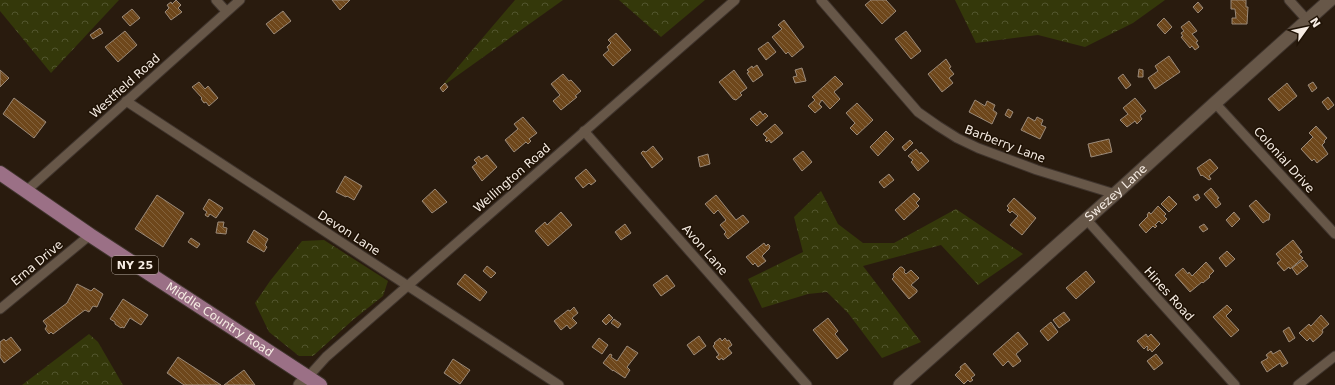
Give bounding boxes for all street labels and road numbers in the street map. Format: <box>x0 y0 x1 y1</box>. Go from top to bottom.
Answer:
street label: Westfield Road <box>87 51 163 121</box>
street label: Barberry Lane <box>963 122 1047 166</box>
street label: Colonial Drive <box>1251 124 1317 196</box>
street label: Wellington Road <box>471 141 553 215</box>
street label: Swezey Lane <box>1082 161 1150 224</box>
street label: Devon Lane <box>315 208 383 258</box>
street label: Avon Lane <box>679 222 731 278</box>
street label: Erna Drive <box>8 237 66 289</box>
road number: NY 25 <box>112 256 158 274</box>
street label: Hines Road <box>1141 264 1197 324</box>
street label: Middle Country Road <box>163 279 276 360</box>

